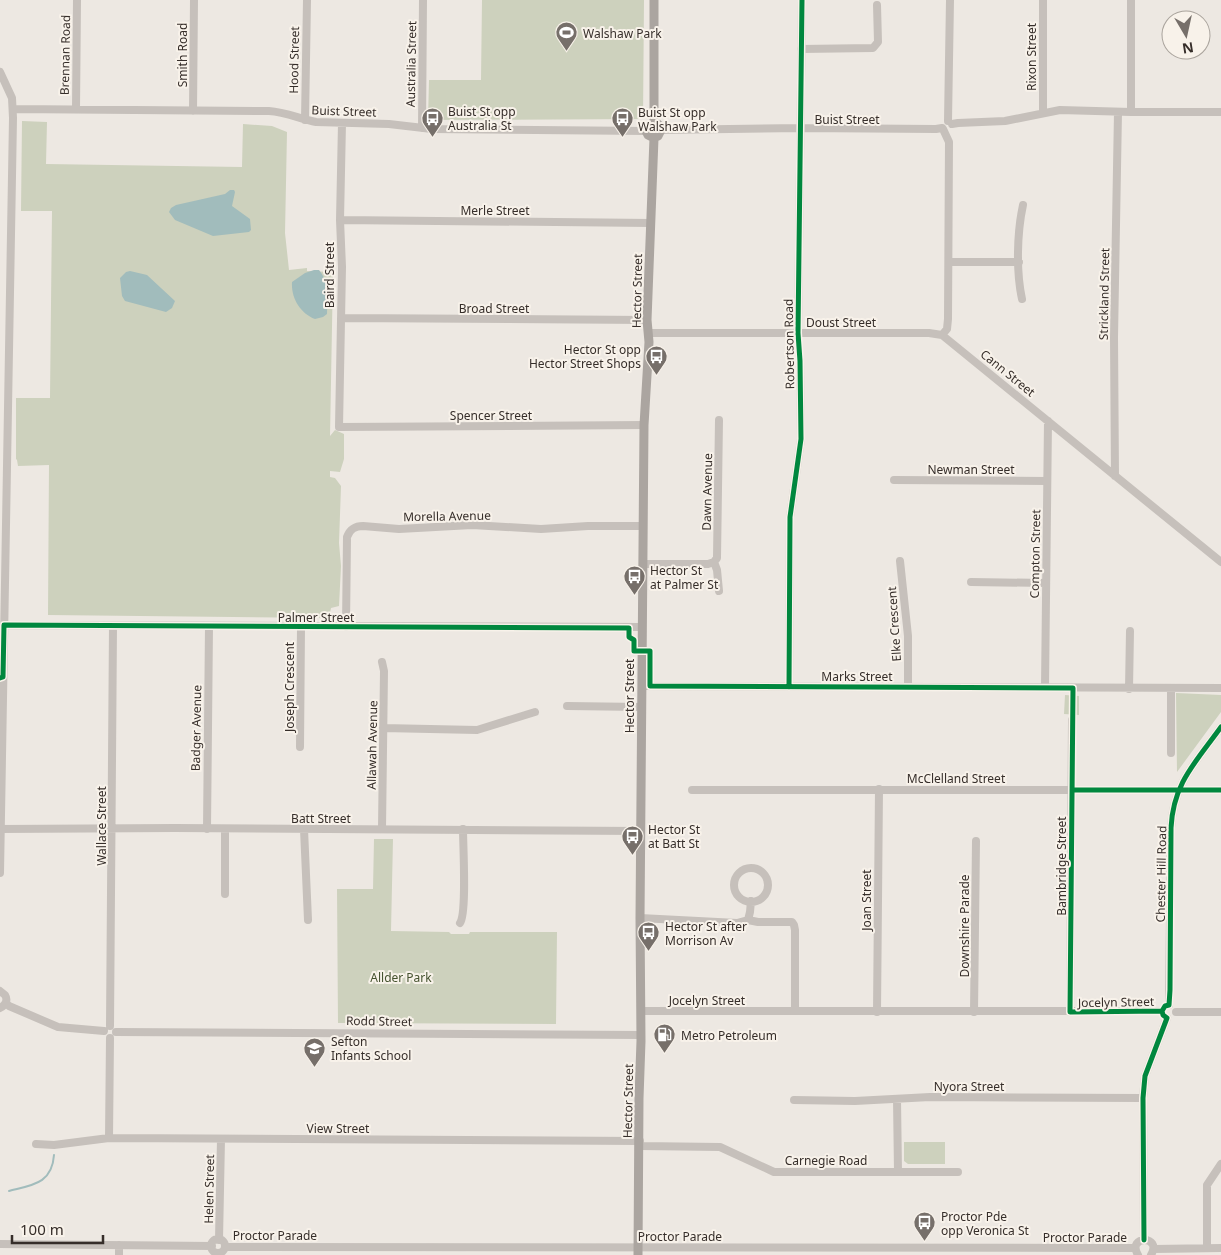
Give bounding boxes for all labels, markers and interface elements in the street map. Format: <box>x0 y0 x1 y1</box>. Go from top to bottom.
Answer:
north arrow <box>1161 10 1211 60</box>
street label: Brennan Road <box>56 15 74 95</box>
street label: Australia Street <box>402 20 420 107</box>
sports icon: Walshaw Park <box>555 21 579 52</box>
street label: Rixon Street <box>1023 22 1040 91</box>
street label: Smith Road <box>174 23 191 87</box>
street label: Hood Street <box>285 25 303 94</box>
place label: Walshaw Park <box>583 25 662 42</box>
text: N <box>1181 38 1195 59</box>
street label: Buist Street <box>311 101 377 121</box>
place label: Buist St opp Australia St <box>448 103 516 134</box>
place label: Buist St opp Walshaw Park <box>638 104 717 135</box>
bus stop icon: Buist St opp Australia St <box>420 106 444 137</box>
bus stop icon: Buist St opp Walshaw Park <box>610 107 634 138</box>
street label: Buist Street <box>814 111 880 128</box>
street label: Merle Street <box>460 202 530 219</box>
street label: Baird Street <box>321 241 338 308</box>
street label: Strickland Street <box>1095 247 1113 340</box>
street label: Hector Street <box>628 253 646 328</box>
street label: Robertson Road <box>780 299 798 389</box>
street label: Broad Street <box>459 300 530 317</box>
street label: Doust Street <box>806 314 877 331</box>
place label: Hector St opp Hector Street Shops <box>529 341 641 372</box>
bus stop icon: Hector St opp Hector Street Shops <box>645 344 669 375</box>
street label: Cann Street <box>977 346 1039 401</box>
street label: Spencer Street <box>450 407 533 424</box>
street label: Dawn Avenue <box>698 453 716 531</box>
street label: Newman Street <box>927 461 1015 478</box>
street label: Morella Avenue <box>403 507 491 525</box>
street label: Compton Street <box>1026 509 1044 599</box>
place label: Hector St at Palmer St <box>650 562 719 593</box>
bus stop icon: Hector St at Palmer St <box>622 565 646 596</box>
street label: Elke Crescent <box>883 585 905 662</box>
street label: Palmer Street <box>278 609 355 626</box>
street label: Joseph Crescent <box>281 641 298 733</box>
street label: Hector Street <box>621 658 638 733</box>
street label: Marks Street <box>821 668 893 685</box>
street label: Badger Avenue <box>187 684 205 771</box>
street label: Allawah Avenue <box>363 700 381 790</box>
street label: McClelland Street <box>907 770 1006 787</box>
street label: Wallace Street <box>93 785 110 866</box>
street label: Batt Street <box>291 810 352 827</box>
street label: Bambridge Street <box>1053 816 1070 916</box>
place label: Hector St at Batt St <box>648 821 701 852</box>
bus stop icon: Hector St at Batt St <box>620 824 644 855</box>
street label: Chester Hill Road <box>1152 825 1170 923</box>
street label: Joan Street <box>858 869 875 932</box>
street label: Downshire Parade <box>956 874 973 978</box>
place label: Hector St after Morrison Av <box>665 918 747 949</box>
bus stop icon: Hector St after Morrison Av <box>637 921 661 952</box>
park label: Allder Park <box>370 969 432 986</box>
street label: Jocelyn Street <box>668 992 746 1009</box>
street label: Jocelyn Street <box>1077 993 1155 1011</box>
street label: Rodd Street <box>346 1012 413 1030</box>
fuel station icon: Metro Petroleum <box>653 1023 677 1054</box>
place label: Metro Petroleum <box>681 1027 777 1044</box>
place label: Sefton Infants School <box>331 1033 411 1064</box>
school or university icon: Sefton Infants School <box>303 1036 327 1067</box>
street label: Hector Street <box>619 1063 637 1138</box>
street label: Nyora Street <box>934 1078 1005 1095</box>
street label: View Street <box>307 1120 370 1137</box>
street label: Carnegie Road <box>785 1152 867 1169</box>
street label: Helen Street <box>200 1153 218 1224</box>
place label: Proctor Pde opp Veronica St <box>941 1208 1030 1239</box>
bus stop icon: Proctor Pde opp Veronica St <box>913 1211 937 1242</box>
scale bar <box>12 1212 104 1244</box>
text: 100 m <box>20 1219 64 1239</box>
street label: Proctor Parade <box>233 1227 317 1244</box>
street label: Proctor Parade <box>638 1228 722 1245</box>
street label: Proctor Parade <box>1043 1229 1127 1246</box>

